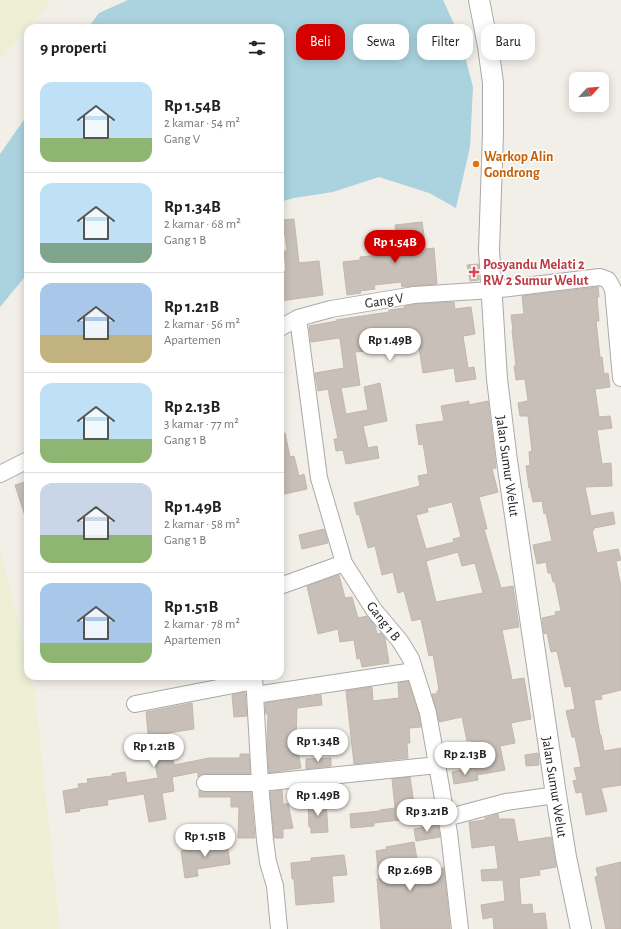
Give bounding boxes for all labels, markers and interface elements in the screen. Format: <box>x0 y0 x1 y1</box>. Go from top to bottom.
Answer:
chip: Beli <box>296 24 345 60</box>
chip: Sewa <box>353 24 409 60</box>
chip: Filter <box>417 24 473 60</box>
chip: Baru <box>481 24 535 60</box>
icon: filters <box>246 37 268 59</box>
text: 9 properti <box>40 39 107 56</box>
north arrow <box>569 72 609 112</box>
map controls <box>569 72 609 112</box>
text: Rp 1.54B <box>164 97 221 114</box>
icon: home <box>72 98 120 146</box>
text: 2 kamar · 54 m² <box>164 117 240 130</box>
text: Gang V <box>164 133 200 146</box>
place label: Warkop Alin Gondrong <box>484 150 554 180</box>
marker: Warkop Alin Gondrong <box>471 159 481 169</box>
text: Rp 1.34B <box>164 198 221 215</box>
icon: home <box>72 199 120 247</box>
text: 2 kamar · 68 m² <box>164 218 241 231</box>
pin: Rp 1.54B <box>354 230 436 264</box>
text: Gang 1 B <box>164 234 206 247</box>
text: Rp 1.54B <box>373 236 417 249</box>
place label: Posyandu Melati 2 RW 2 Sumur Welut <box>483 258 589 288</box>
marker: Posyandu Melati 2 RW 2 Sumur Welut <box>468 266 480 278</box>
street label: Gang V <box>364 291 405 311</box>
text: Rp 1.21B <box>164 298 219 315</box>
icon: home <box>72 299 120 347</box>
text: 2 kamar · 56 m² <box>164 318 240 331</box>
pin: Rp 1.49B <box>349 328 431 362</box>
text: Apartemen <box>164 334 221 347</box>
text: Rp 1.49B <box>368 334 412 347</box>
text: Rp 2.13B <box>164 398 220 415</box>
icon: home <box>72 399 120 447</box>
street label: Jalan Sumur Welut <box>493 415 521 518</box>
text: 3 kamar · 77 m² <box>164 418 239 431</box>
text: Gang 1 B <box>164 434 206 447</box>
text: Rp 1.49B <box>164 498 222 515</box>
icon: home <box>72 499 120 547</box>
text: 2 kamar · 58 m² <box>164 518 240 531</box>
text: Gang 1 B <box>164 534 206 547</box>
text: Rp 1.51B <box>164 598 218 615</box>
icon: home <box>72 599 120 647</box>
street label: Gang 1 B <box>364 599 403 644</box>
text: 2 kamar · 78 m² <box>164 618 240 631</box>
text: Apartemen <box>164 634 221 647</box>
pin: Rp 1.34B <box>277 729 359 763</box>
pin: Rp 1.21B <box>113 734 195 768</box>
text: Rp 1.34B <box>296 735 340 748</box>
street label: Jalan Sumur Welut <box>539 736 569 839</box>
text: Rp 1.21B <box>133 740 175 753</box>
pin: Rp 2.13B <box>424 742 506 776</box>
text: Rp 2.13B <box>443 748 487 761</box>
pin: Rp 1.49B <box>277 783 359 817</box>
text: Rp 1.49B <box>296 789 340 802</box>
pin: Rp 3.21B <box>386 799 468 833</box>
text: Rp 3.21B <box>405 805 449 818</box>
pin: Rp 1.51B <box>164 824 246 858</box>
text: Rp 1.51B <box>184 830 226 843</box>
pin: Rp 2.69B <box>369 858 451 892</box>
text: Rp 2.69B <box>387 864 433 877</box>

